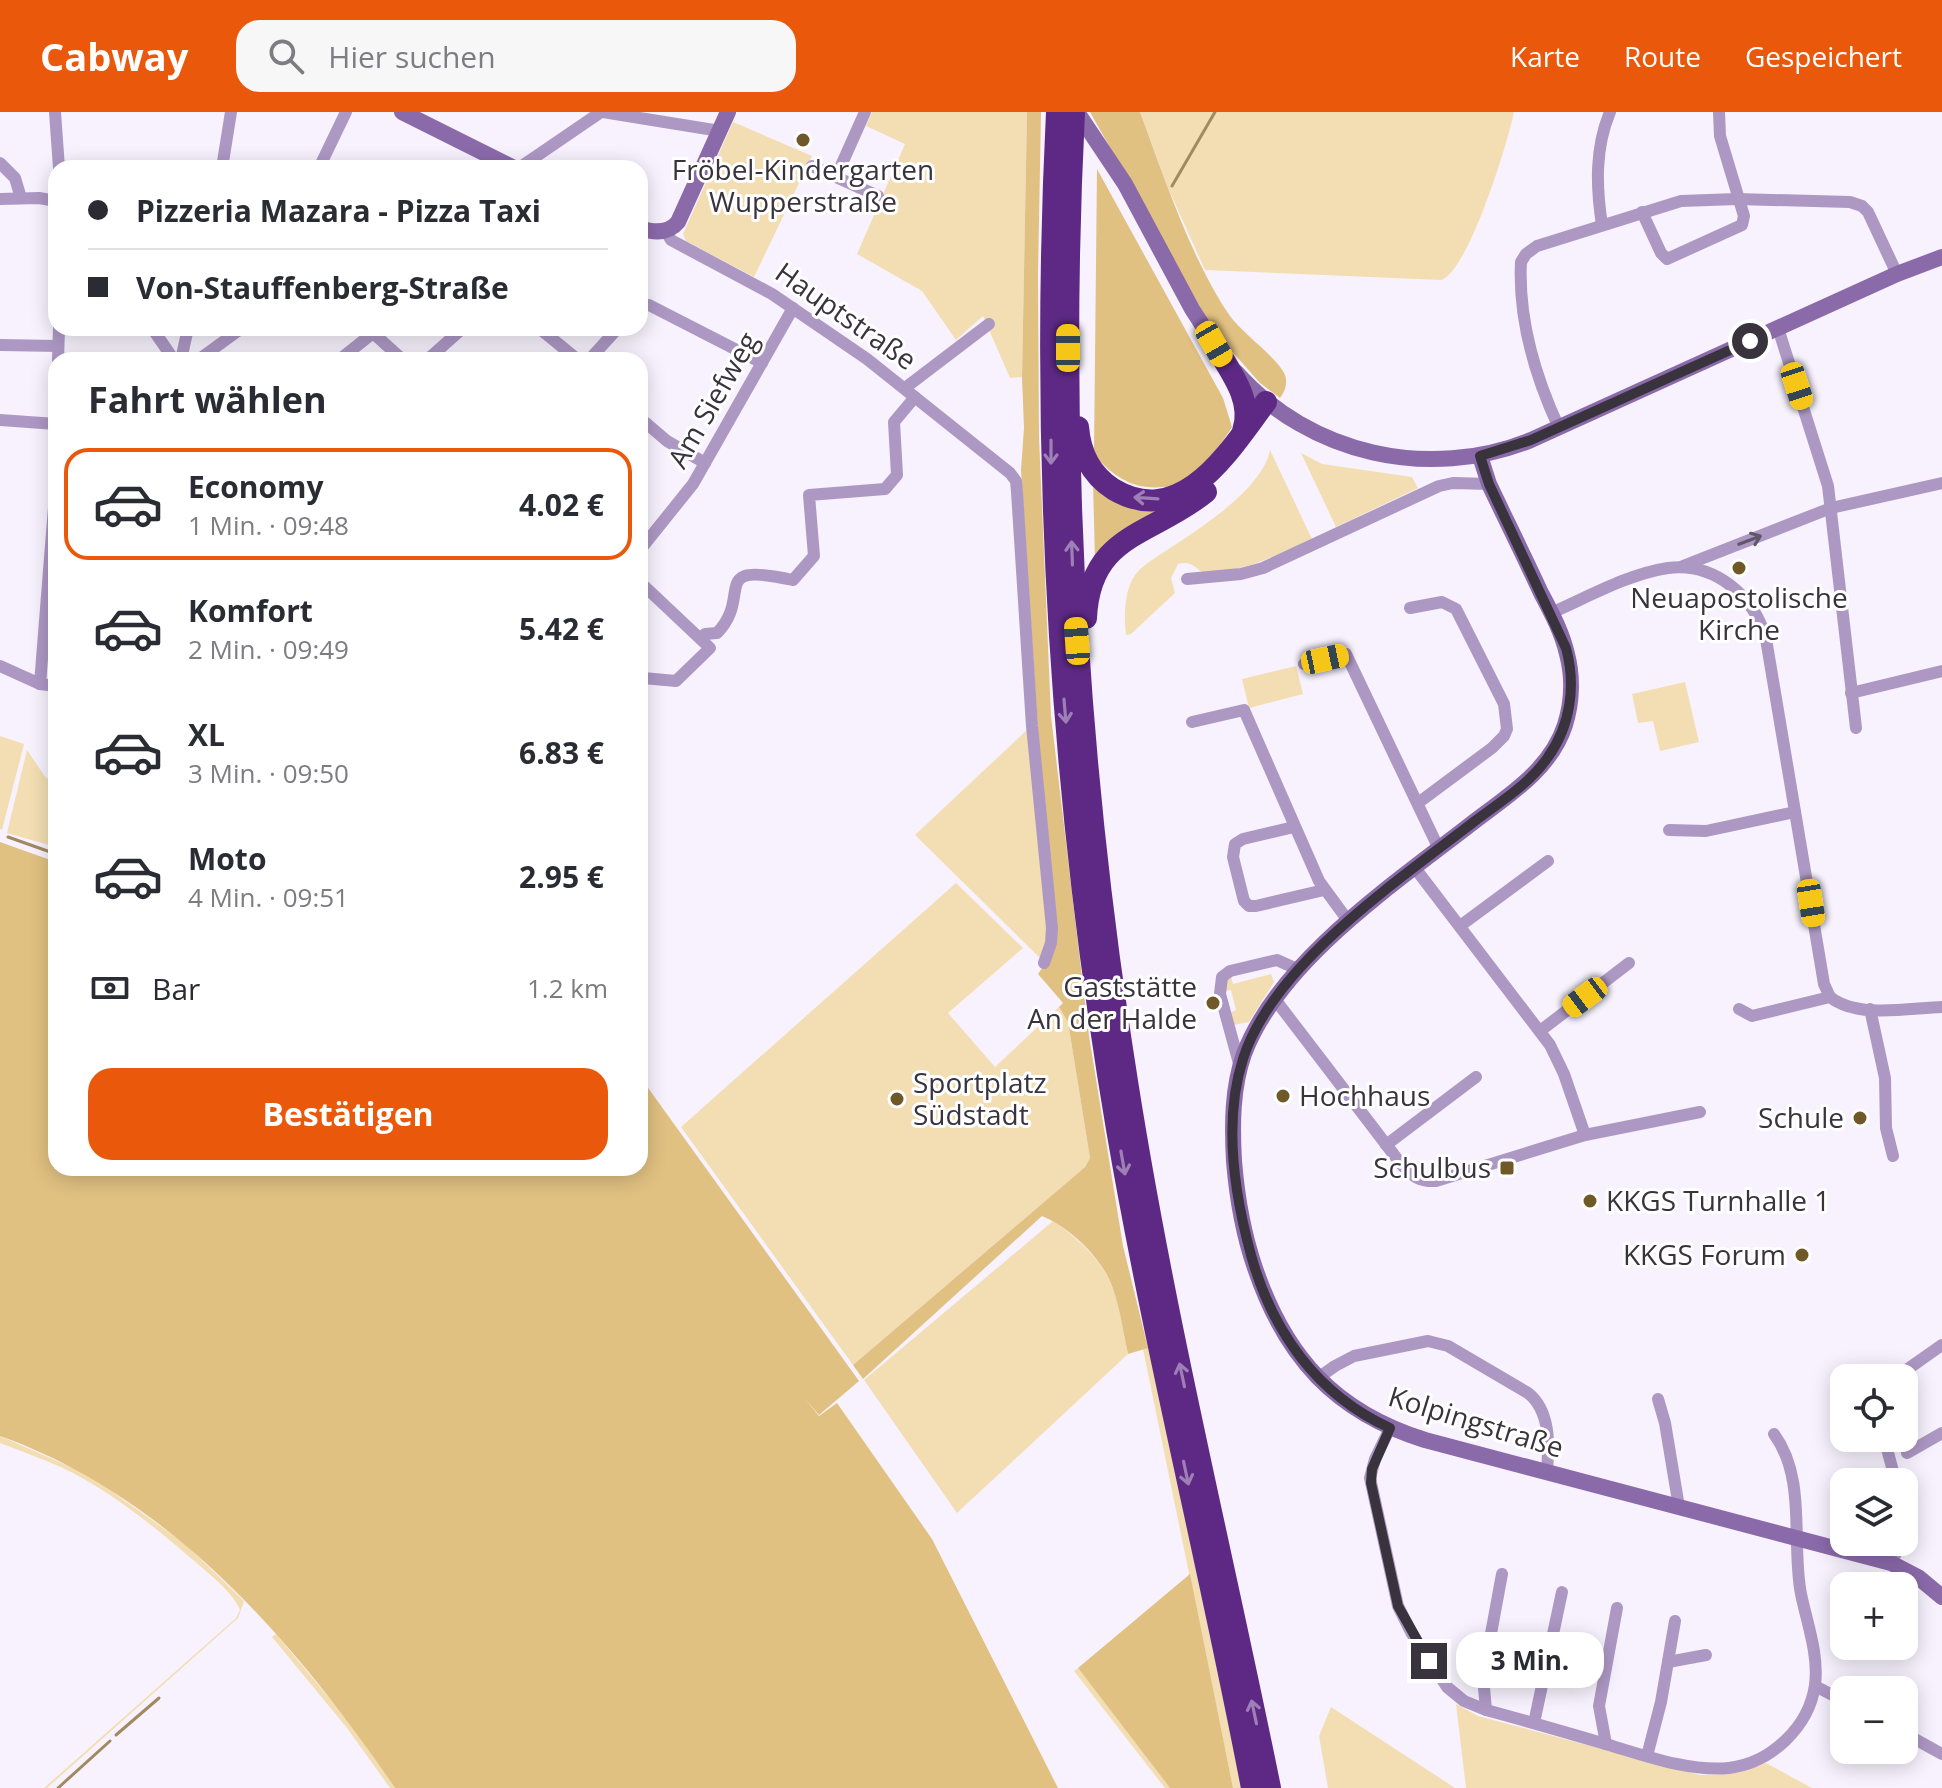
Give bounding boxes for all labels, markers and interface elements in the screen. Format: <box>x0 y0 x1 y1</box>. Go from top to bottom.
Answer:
search box <box>236 20 796 92</box>
text: Cabway <box>40 30 188 82</box>
icon: search <box>264 34 308 78</box>
text: Hier suchen <box>328 36 496 77</box>
text: Karte <box>1510 37 1580 75</box>
text: Route <box>1624 37 1701 75</box>
text: Gespeichert <box>1745 37 1902 75</box>
marker: Fröbel-Kindergarten Wupperstraße <box>794 131 812 149</box>
place label: Fröbel-Kindergarten Wupperstraße <box>672 150 934 220</box>
text: Pizzeria Mazara - Pizza Taxi <box>136 190 541 231</box>
street label: Hauptstraße <box>769 253 925 378</box>
text: Von-Stauffenberg-Straße <box>136 267 509 308</box>
car <box>1192 317 1236 371</box>
route start <box>1732 323 1768 359</box>
car <box>1056 324 1080 372</box>
street label: Am Siefweg <box>658 325 766 474</box>
car <box>1778 359 1816 413</box>
text: Fahrt wählen <box>88 375 327 424</box>
one-way arrow <box>1044 438 1059 465</box>
text: Economy <box>188 466 324 507</box>
icon: car <box>92 468 164 540</box>
text: 4.02 € <box>519 484 604 525</box>
one-way arrow <box>1133 490 1160 505</box>
text: 1 Min. · 09:48 <box>188 507 349 543</box>
one-way arrow <box>1737 532 1762 546</box>
one-way arrow <box>1065 540 1080 567</box>
marker: Neuapostolische Kirche <box>1730 559 1748 577</box>
place label: Neuapostolische Kirche <box>1630 578 1848 648</box>
text: Komfort <box>188 590 313 631</box>
icon: car <box>92 592 164 664</box>
text: 5.42 € <box>519 608 604 649</box>
car <box>1063 616 1091 666</box>
text: 2 Min. · 09:49 <box>188 631 349 667</box>
car <box>1299 642 1351 676</box>
one-way arrow <box>1058 697 1073 724</box>
text: XL <box>188 714 225 755</box>
icon: car <box>92 716 164 788</box>
text: 6.83 € <box>519 732 604 773</box>
text: 3 Min. · 09:50 <box>188 755 349 791</box>
text: Moto <box>188 838 266 879</box>
icon: car <box>92 840 164 912</box>
text: 2.95 € <box>519 856 604 897</box>
car <box>1795 877 1827 929</box>
text: 4 Min. · 09:51 <box>188 879 349 915</box>
icon: cash <box>88 966 132 1010</box>
place label: Gaststätte An der Halde <box>1027 967 1197 1037</box>
text: Bar <box>152 968 200 1009</box>
text: 1.2 km <box>527 970 608 1006</box>
car <box>1559 973 1611 1021</box>
marker: Gaststätte An der Halde <box>1204 994 1222 1012</box>
place label: Sportplatz Südstadt <box>913 1063 1047 1133</box>
button: Bestätigen <box>88 1068 608 1160</box>
place label: Hochhaus <box>1299 1076 1430 1114</box>
marker: Hochhaus <box>1274 1087 1292 1105</box>
marker: Sportplatz Südstadt <box>888 1090 906 1108</box>
place label: Schule <box>1758 1098 1844 1136</box>
marker: Schule <box>1851 1109 1869 1127</box>
place label: Schulbus <box>1373 1148 1491 1186</box>
one-way arrow <box>1117 1150 1132 1176</box>
marker: Schulbus <box>1498 1159 1516 1177</box>
place label: KKGS Turnhalle 1 <box>1606 1181 1830 1219</box>
marker: KKGS Turnhalle 1 <box>1581 1192 1599 1210</box>
place label: KKGS Forum <box>1623 1235 1786 1273</box>
marker: KKGS Forum <box>1793 1246 1811 1264</box>
one-way arrow <box>1174 1363 1189 1389</box>
map controls <box>1830 1364 1918 1764</box>
button: locate <box>1830 1364 1918 1452</box>
street label: Kolpingstraße <box>1384 1376 1568 1466</box>
one-way arrow <box>1179 1460 1194 1486</box>
button: layers <box>1830 1468 1918 1556</box>
button: + <box>1830 1572 1918 1660</box>
callout: 3 Min. <box>1457 1633 1605 1689</box>
text: 3 Min. <box>1491 1642 1569 1678</box>
route end <box>1411 1643 1447 1679</box>
button: − <box>1830 1676 1918 1764</box>
one-way arrow <box>1246 1699 1261 1725</box>

